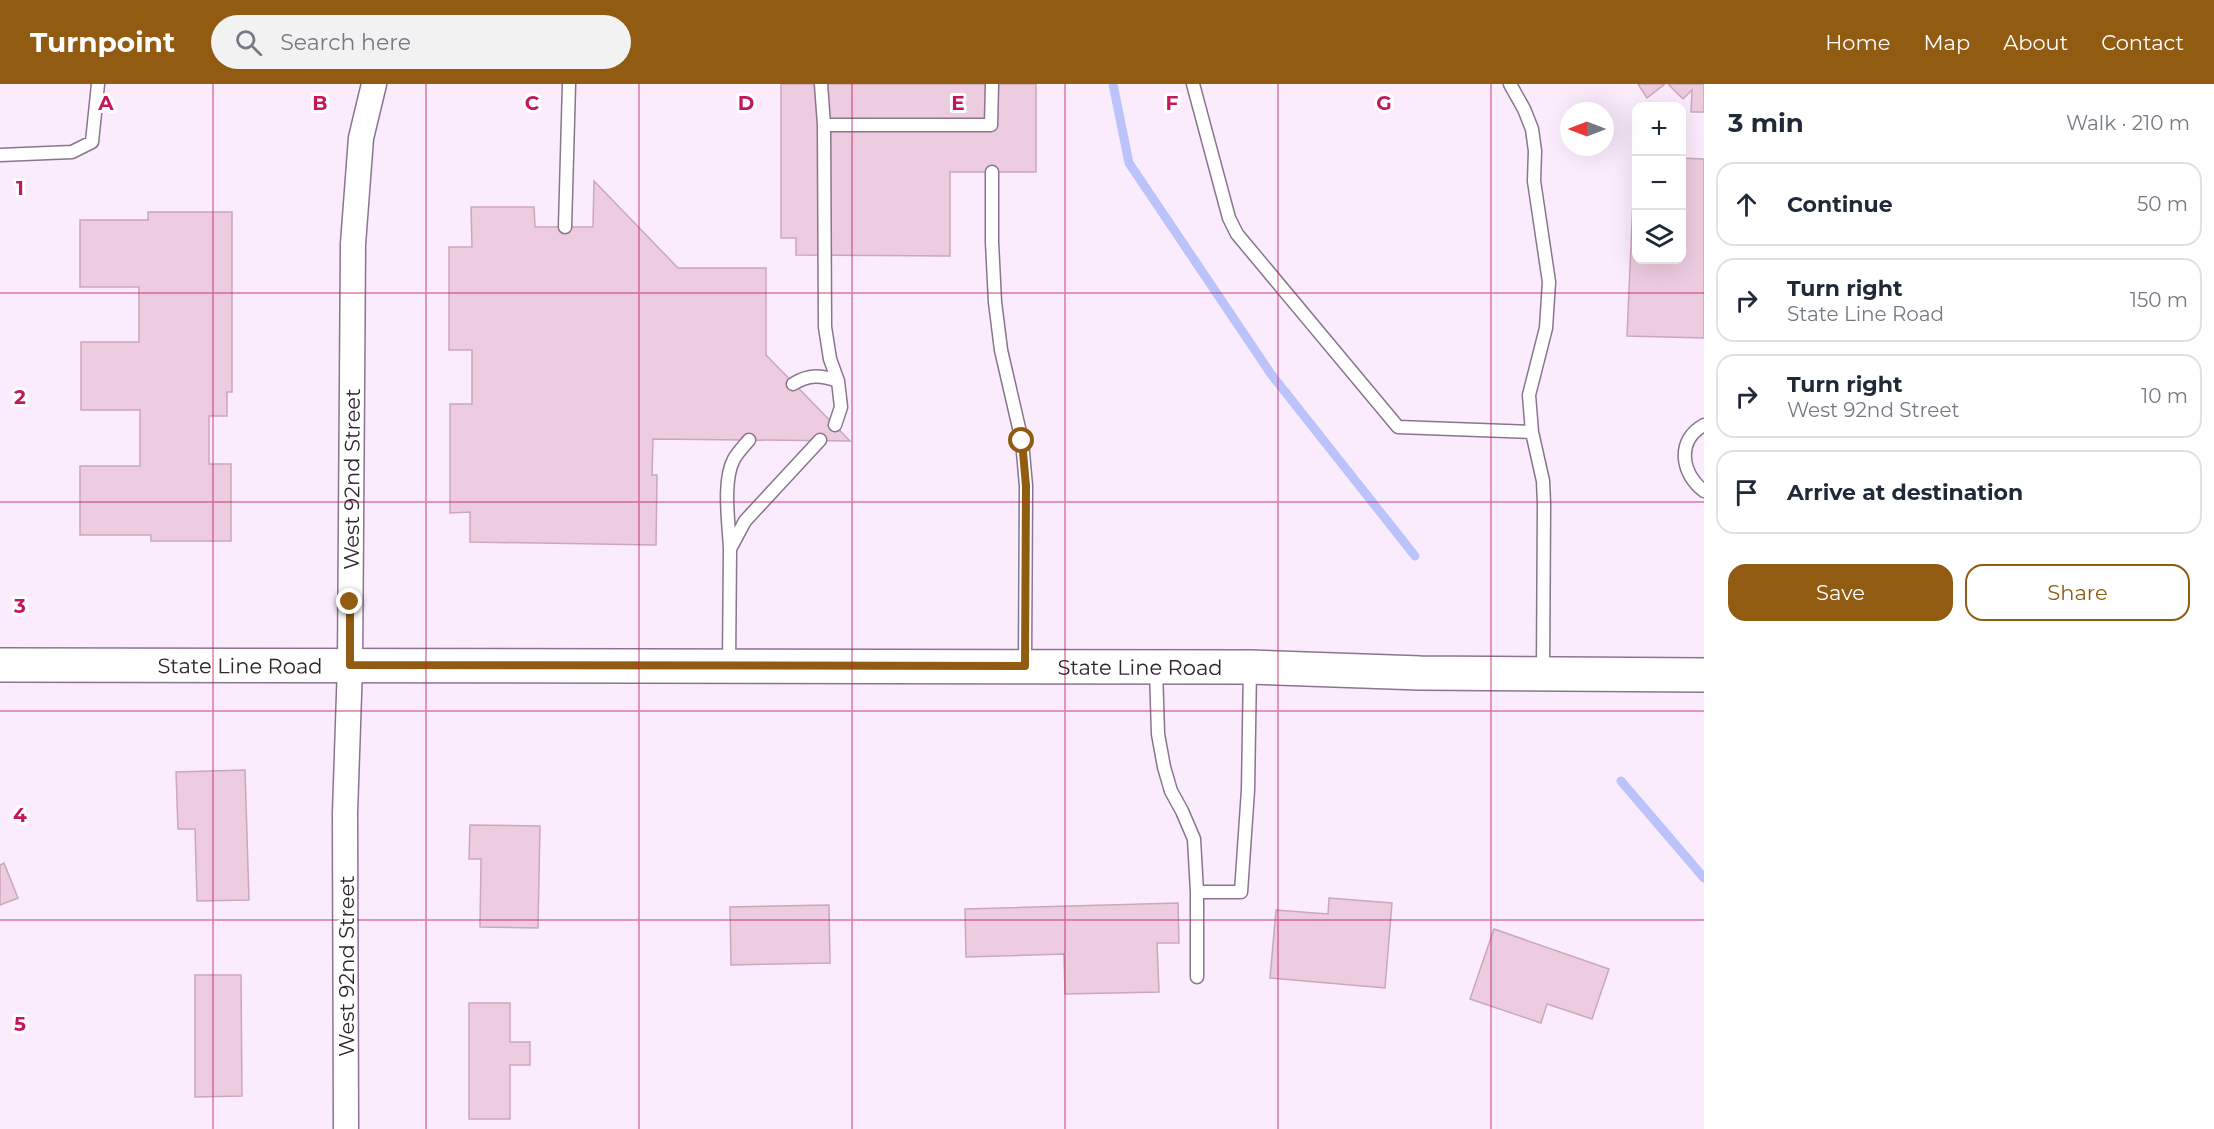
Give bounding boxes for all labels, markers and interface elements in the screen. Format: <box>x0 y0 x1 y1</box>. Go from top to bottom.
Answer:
search box <box>211 15 631 69</box>
text: Turnpoint <box>30 25 175 59</box>
icon: search <box>232 26 265 59</box>
text: Search here <box>280 29 411 56</box>
text: Home <box>1825 30 1890 55</box>
text: Map <box>1923 30 1970 55</box>
text: About <box>2003 30 2068 55</box>
text: Contact <box>2101 30 2184 55</box>
text: A <box>97 91 114 115</box>
text: B <box>312 91 328 115</box>
text: C <box>525 91 540 115</box>
text: D <box>738 91 754 115</box>
text: E <box>951 91 965 115</box>
text: F <box>1166 91 1179 115</box>
text: G <box>1376 91 1392 115</box>
north arrow <box>1560 102 1614 156</box>
map controls <box>1632 102 1686 264</box>
button: + <box>1632 102 1686 156</box>
text: 3 min <box>1728 107 1804 139</box>
text: Walk · 210 m <box>2066 111 2190 135</box>
button: − <box>1632 156 1686 210</box>
text: 1 <box>16 176 24 200</box>
icon: ahead <box>1730 188 1763 221</box>
text: Continue <box>1787 191 1893 218</box>
text: 50 m <box>2137 192 2188 216</box>
button: layers <box>1632 210 1686 264</box>
text: Turn right <box>1787 275 1902 302</box>
icon: right <box>1730 284 1763 317</box>
text: 150 m <box>2130 288 2188 312</box>
text: State Line Road <box>1787 302 1944 326</box>
text: Turn right <box>1787 371 1902 398</box>
icon: right <box>1730 380 1763 413</box>
text: 10 m <box>2141 384 2188 408</box>
text: 2 <box>14 385 26 409</box>
street label: West 92nd Street <box>338 388 364 570</box>
text: West 92nd Street <box>1787 398 1960 422</box>
route start <box>1008 427 1034 453</box>
icon: arrive <box>1730 476 1763 509</box>
text: Arrive at destination <box>1787 479 2023 506</box>
button: Save <box>1728 564 1953 621</box>
button: Share <box>1965 564 2190 621</box>
route end <box>336 588 362 614</box>
text: 3 <box>13 594 26 618</box>
street label: State Line Road <box>157 653 323 678</box>
street label: State Line Road <box>1057 654 1223 679</box>
text: 4 <box>13 803 27 827</box>
street label: West 92nd Street <box>334 875 359 1057</box>
text: 5 <box>14 1012 26 1036</box>

